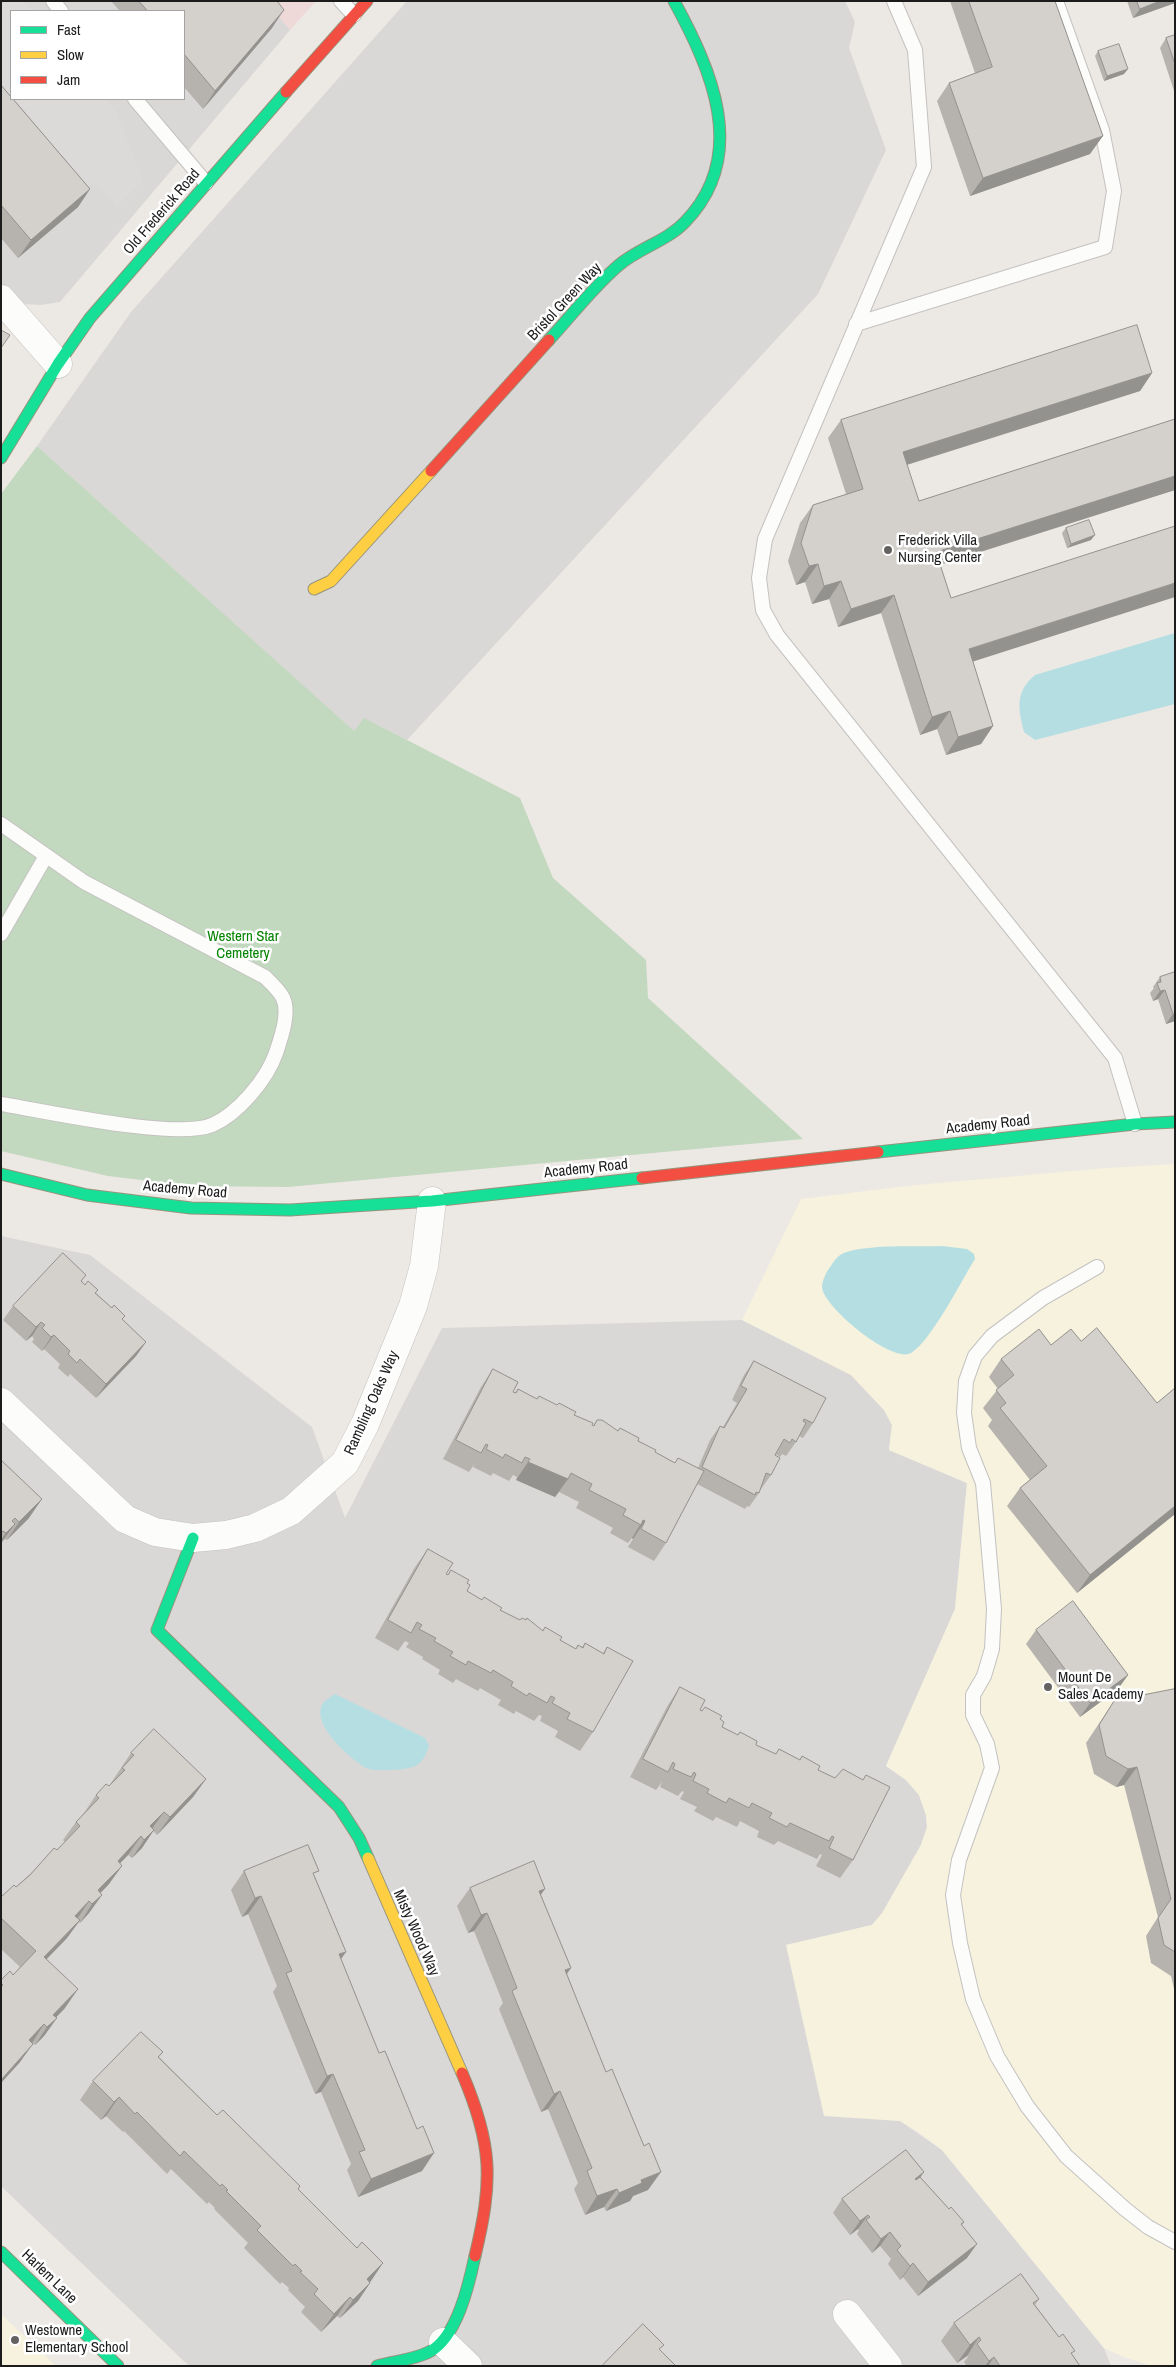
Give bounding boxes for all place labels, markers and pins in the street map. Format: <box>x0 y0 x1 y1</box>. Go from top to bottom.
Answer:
place label: Frederick Villa Nursing Center <box>898 532 981 567</box>
marker: Frederick Villa Nursing Center <box>882 544 894 556</box>
place label: Mount De Sales Academy <box>1058 1669 1143 1704</box>
marker: Mount De Sales Academy <box>1042 1681 1054 1693</box>
place label: Westowne Elementary School <box>25 2322 128 2357</box>
marker: Westowne Elementary School <box>9 2334 21 2346</box>

